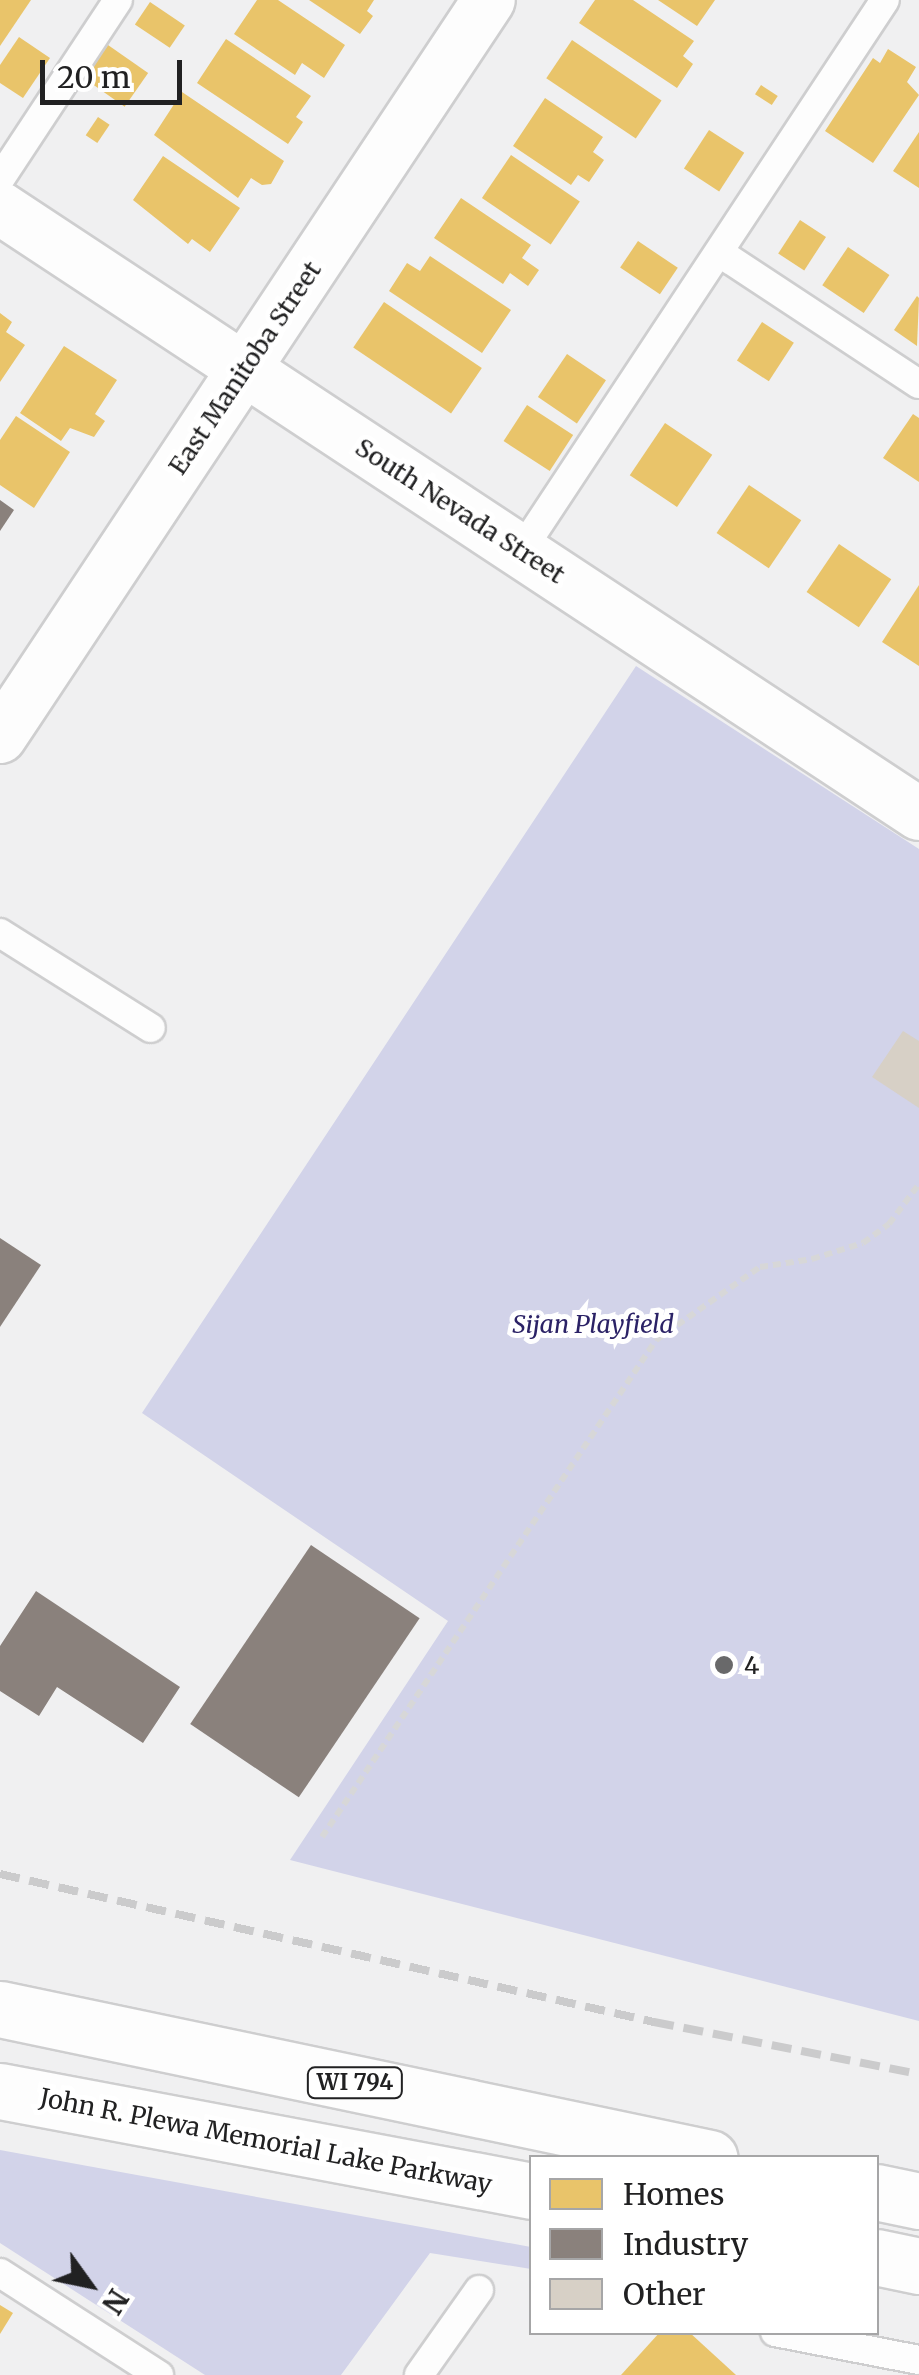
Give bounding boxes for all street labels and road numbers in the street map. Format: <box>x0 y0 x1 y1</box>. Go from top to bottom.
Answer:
street label: East Manitoba Street <box>163 256 327 480</box>
street label: South Nevada Street <box>350 432 570 590</box>
road number: WI 794 <box>305 2066 405 2100</box>
street label: John R. Plewa Memorial Lake Parkway <box>37 2082 495 2200</box>

